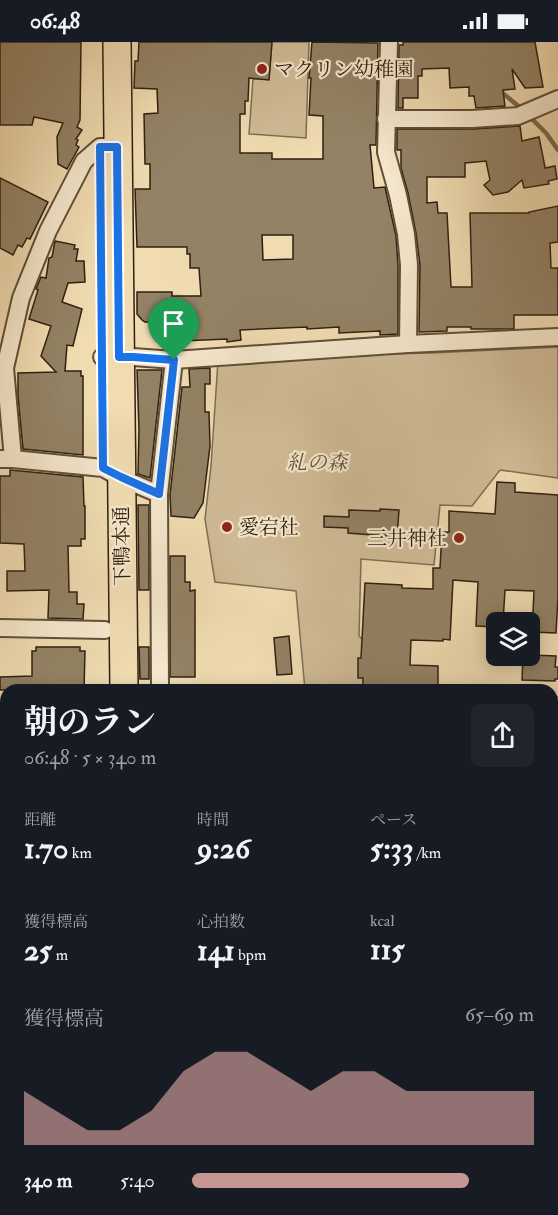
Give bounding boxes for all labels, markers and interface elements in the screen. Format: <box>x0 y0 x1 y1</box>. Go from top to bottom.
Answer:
text: 06:48 <box>30 7 80 35</box>
place label: マクリン幼稚園 <box>274 57 414 82</box>
marker: マクリン幼稚園 <box>255 62 269 76</box>
pin <box>148 298 199 360</box>
icon: arrive <box>157 307 190 340</box>
park label: 糺の森 <box>287 450 349 475</box>
street label: 下鴨本通 <box>109 506 135 586</box>
place label: 愛宕社 <box>239 515 299 540</box>
marker: 愛宕社 <box>220 520 234 534</box>
place label: 三井神社 <box>367 526 447 551</box>
marker: 三井神社 <box>452 531 466 545</box>
map controls <box>486 612 540 666</box>
button: layers <box>486 612 540 666</box>
text: 朝のラン <box>24 702 156 743</box>
button: share <box>471 704 534 767</box>
text: 06:48 · 5 × 340 m <box>24 745 156 770</box>
text: 距離 <box>24 810 56 830</box>
text: 時間 <box>197 810 229 830</box>
text: ペース <box>370 810 417 830</box>
text: 1.70 <box>24 830 68 867</box>
text: 9:26 <box>197 830 250 867</box>
text: 5:33 <box>370 830 414 867</box>
text: km <box>68 843 92 863</box>
text: /km <box>414 843 441 863</box>
text: kcal <box>370 911 395 931</box>
text: 獲得標高 <box>24 912 88 932</box>
text: 心拍数 <box>197 912 245 932</box>
text: 115 <box>370 931 405 968</box>
text: 25 <box>24 932 52 969</box>
text: 141 <box>197 932 235 969</box>
text: m <box>52 945 68 965</box>
text: bpm <box>235 945 266 965</box>
text: 65–69 m <box>465 1002 534 1027</box>
text: 獲得標高 <box>24 1006 104 1031</box>
text: 340 m <box>24 1168 72 1193</box>
text: 5:40 <box>120 1168 155 1193</box>

